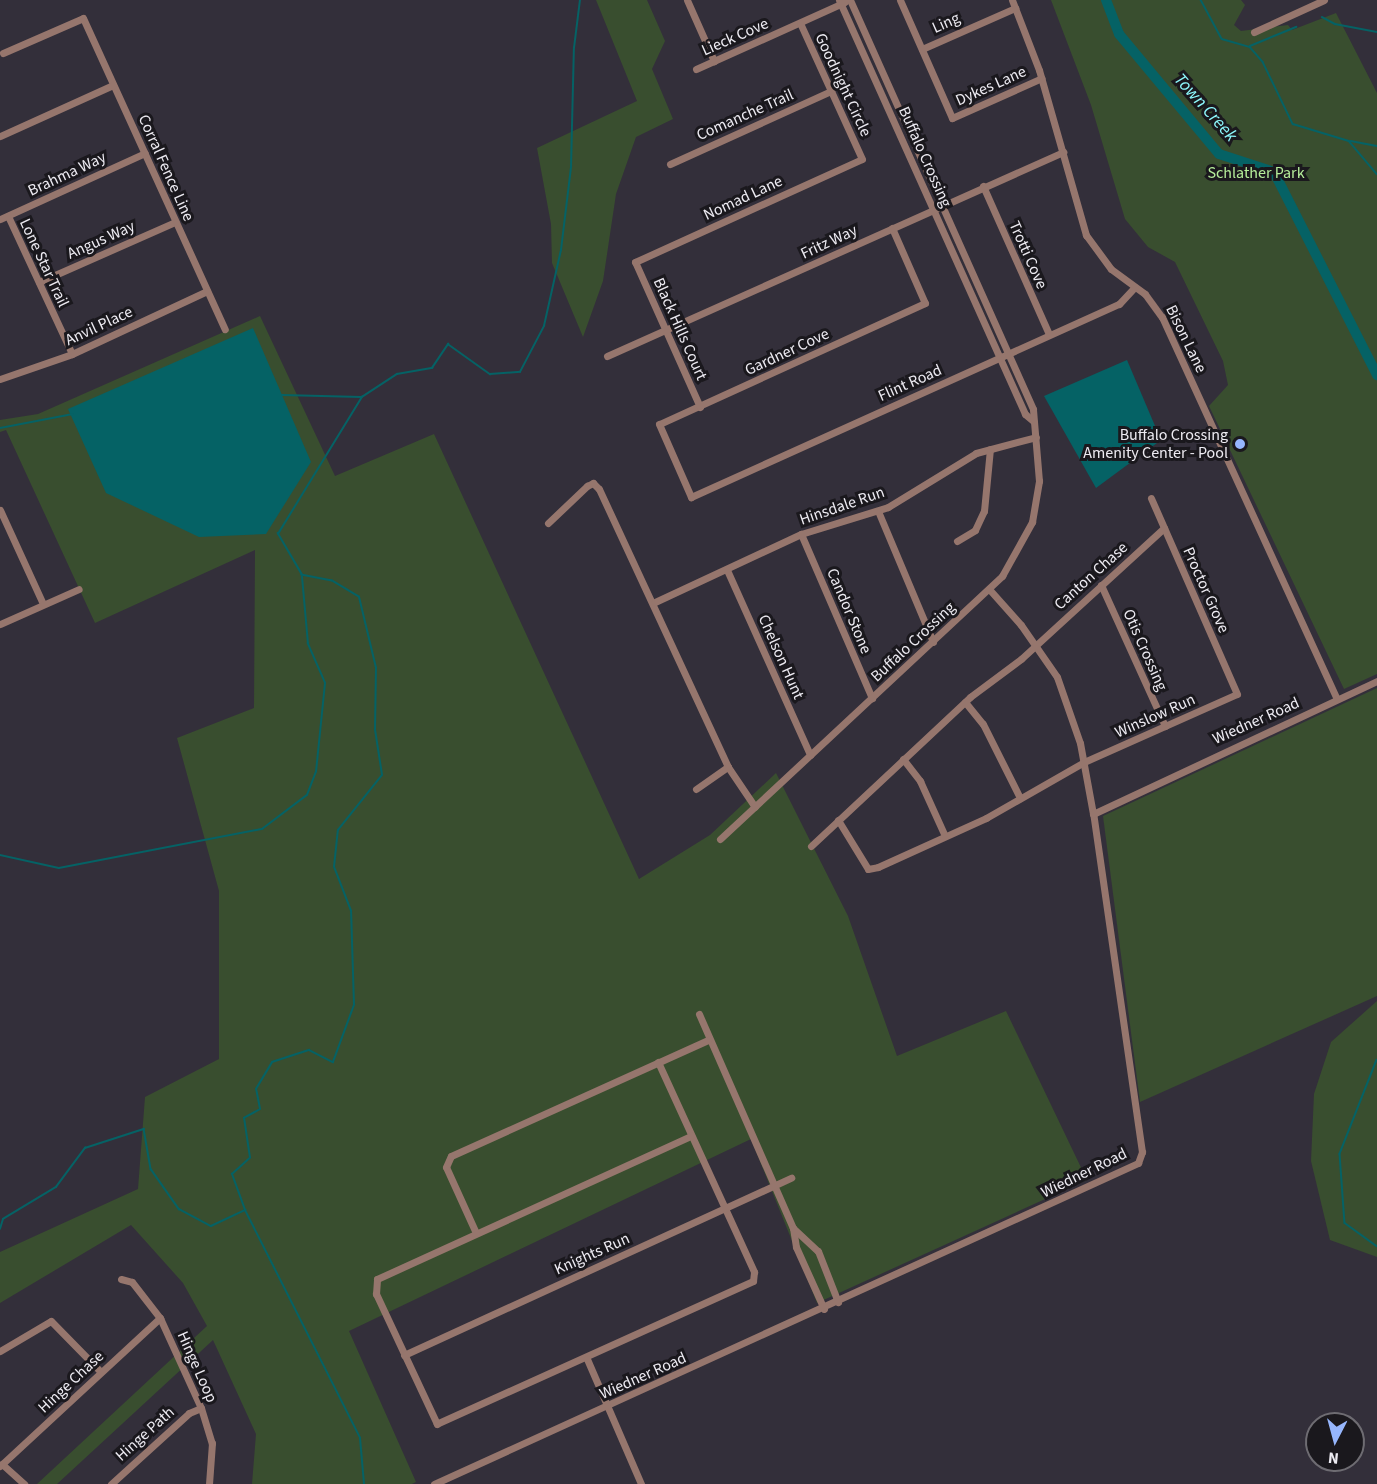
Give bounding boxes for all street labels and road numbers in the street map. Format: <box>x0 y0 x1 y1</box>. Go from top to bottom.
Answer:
street label: Ling <box>929 8 963 38</box>
street label: Lieck Cove <box>699 14 771 60</box>
street label: Goodnight Circle <box>811 30 875 140</box>
street label: Dykes Lane <box>953 62 1029 110</box>
street label: Comanche Trail <box>694 85 796 145</box>
street label: Buffalo Crossing <box>894 104 956 210</box>
street label: Corral Fence Line <box>134 112 198 224</box>
street label: Brahma Way <box>25 148 109 200</box>
street label: Nomad Lane <box>700 171 786 225</box>
street label: Lone Star Trail <box>15 216 73 310</box>
street label: Angus Way <box>64 217 138 263</box>
street label: Trotti Cove <box>1005 218 1051 292</box>
street label: Fritz Way <box>798 221 860 263</box>
street label: Black Hills Court <box>649 275 711 383</box>
street label: Anvil Place <box>62 302 136 350</box>
street label: Bison Lane <box>1161 302 1211 376</box>
street label: Gardner Cove <box>742 324 832 380</box>
street label: Flint Road <box>875 360 945 406</box>
street label: Hinsdale Run <box>797 483 887 529</box>
street label: Canton Chase <box>1050 538 1132 614</box>
street label: Proctor Grove <box>1179 544 1233 636</box>
street label: Candor Stone <box>822 565 876 657</box>
street label: Buffalo Crossing <box>867 598 959 686</box>
street label: Otis Crossing <box>1118 606 1172 694</box>
street label: Chelson Hunt <box>754 612 808 702</box>
street label: Winslow Run <box>1112 690 1198 742</box>
street label: Wiedner Road <box>1210 693 1302 749</box>
street label: Wiedner Road <box>1038 1144 1130 1202</box>
street label: Knights Run <box>551 1229 633 1279</box>
street label: Hinge Loop <box>173 1328 221 1406</box>
street label: Hinge Chase <box>34 1347 108 1417</box>
street label: Wiedner Road <box>597 1348 689 1404</box>
street label: Hinge Path <box>112 1403 178 1465</box>

